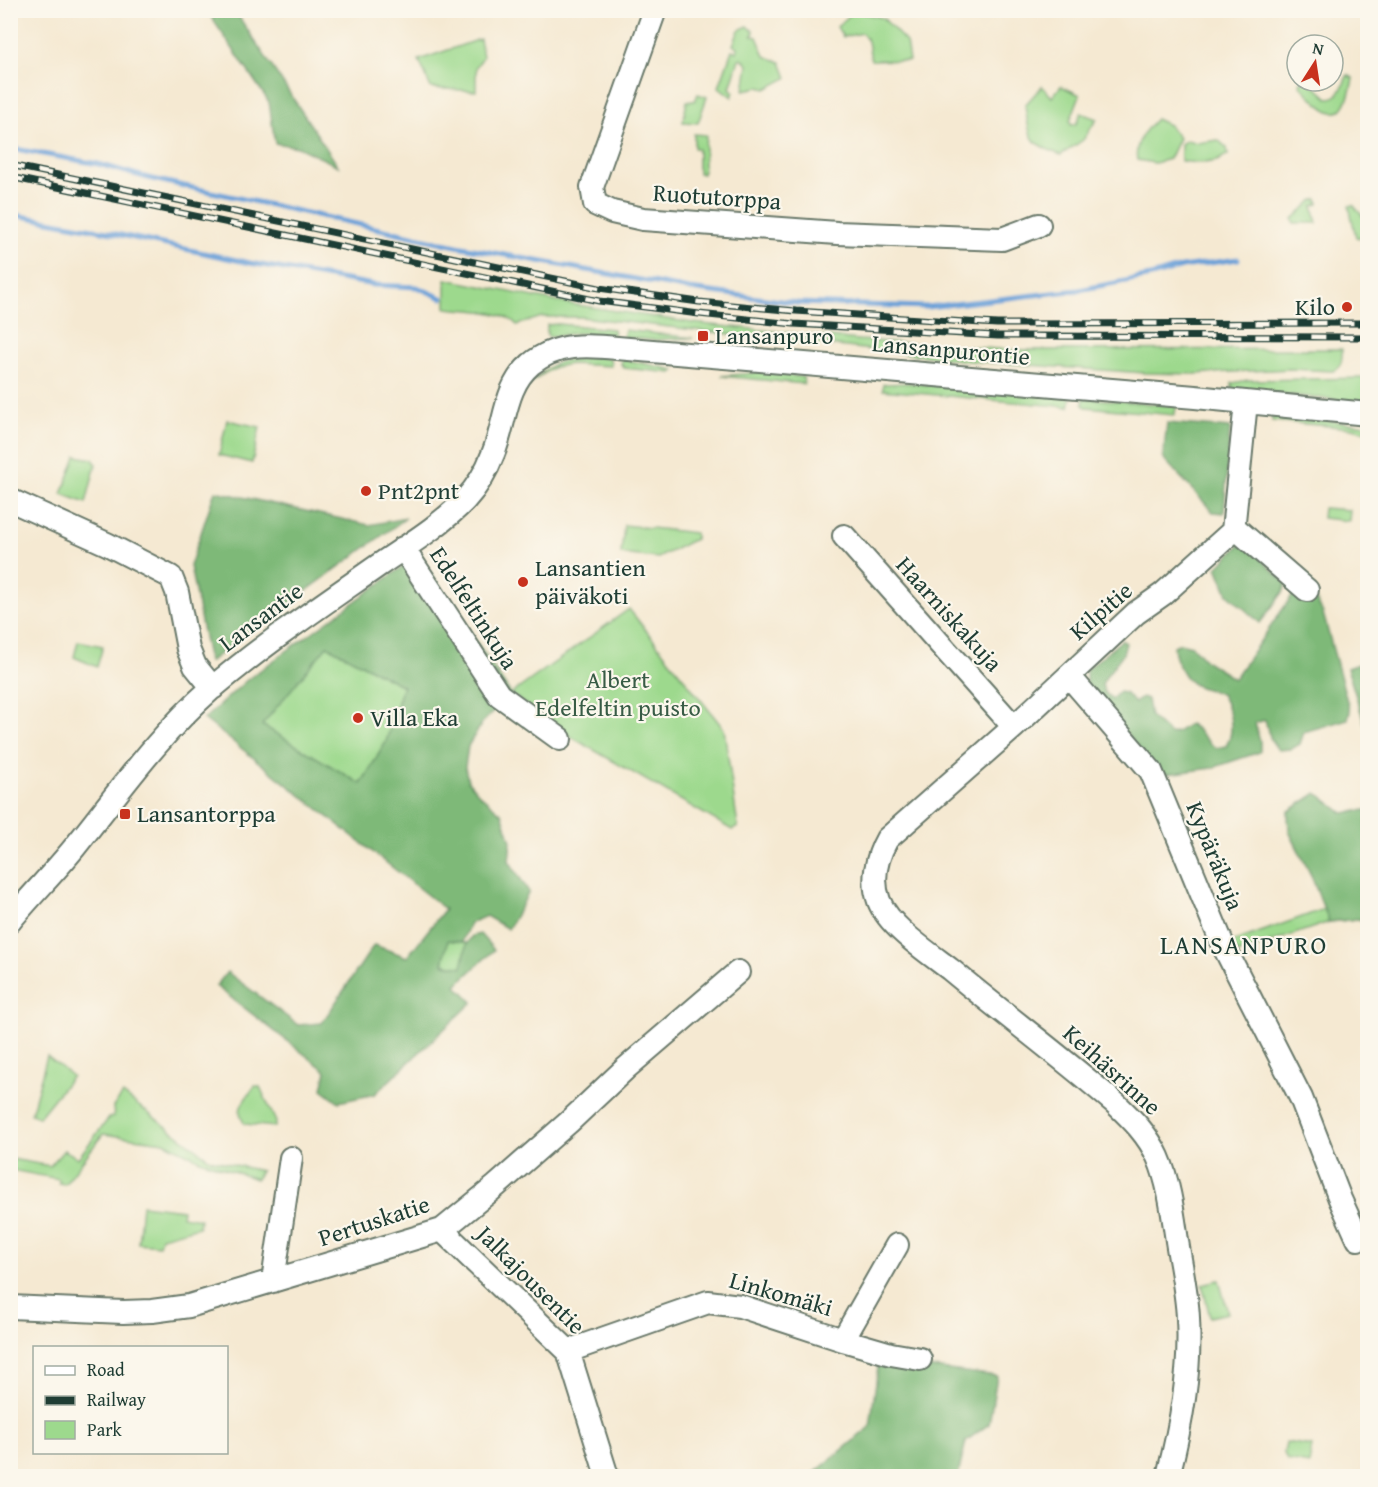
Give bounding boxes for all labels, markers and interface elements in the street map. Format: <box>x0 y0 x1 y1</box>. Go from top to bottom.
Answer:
north arrow <box>1285 33 1345 93</box>
text: N <box>1310 35 1326 61</box>
street label: Ruotutorppa <box>652 175 783 218</box>
place label: Kilo <box>1295 289 1335 324</box>
marker: Kilo <box>1340 300 1354 314</box>
place label: Lansanpuro <box>715 318 834 353</box>
street label: Lansanpurontie <box>871 325 1032 374</box>
marker: Lansanpuro <box>696 329 710 343</box>
place label: Pnt2pnt <box>378 473 460 508</box>
marker: Pnt2pnt <box>359 484 373 498</box>
street label: Edelfeltinkuja <box>422 539 528 677</box>
street label: Haarniskakuja <box>888 548 1011 680</box>
place label: Lansantien päiväkoti <box>535 550 646 613</box>
street label: Lansantie <box>211 573 310 660</box>
street label: Kilpitie <box>1061 573 1140 648</box>
marker: Lansantien päiväkoti <box>516 575 530 589</box>
park label: Albert Edelfeltin puisto <box>535 662 701 725</box>
place label: Villa Eka <box>370 700 459 735</box>
marker: Villa Eka <box>351 711 365 725</box>
place label: Lansantorppa <box>137 796 276 831</box>
street label: Kypäräkuja <box>1178 796 1253 916</box>
marker: Lansantorppa <box>118 807 132 821</box>
district label: LANSANPURO <box>1160 925 1328 964</box>
street label: Keihäsrinne <box>1056 1016 1169 1123</box>
street label: Pertuskatie <box>314 1186 434 1255</box>
street label: Jalkajousentie <box>467 1215 594 1342</box>
street label: Linkomäki <box>725 1262 837 1325</box>
legend <box>33 1346 228 1454</box>
text: Road <box>87 1356 125 1383</box>
text: Railway <box>87 1386 146 1413</box>
text: Park <box>87 1416 123 1443</box>

